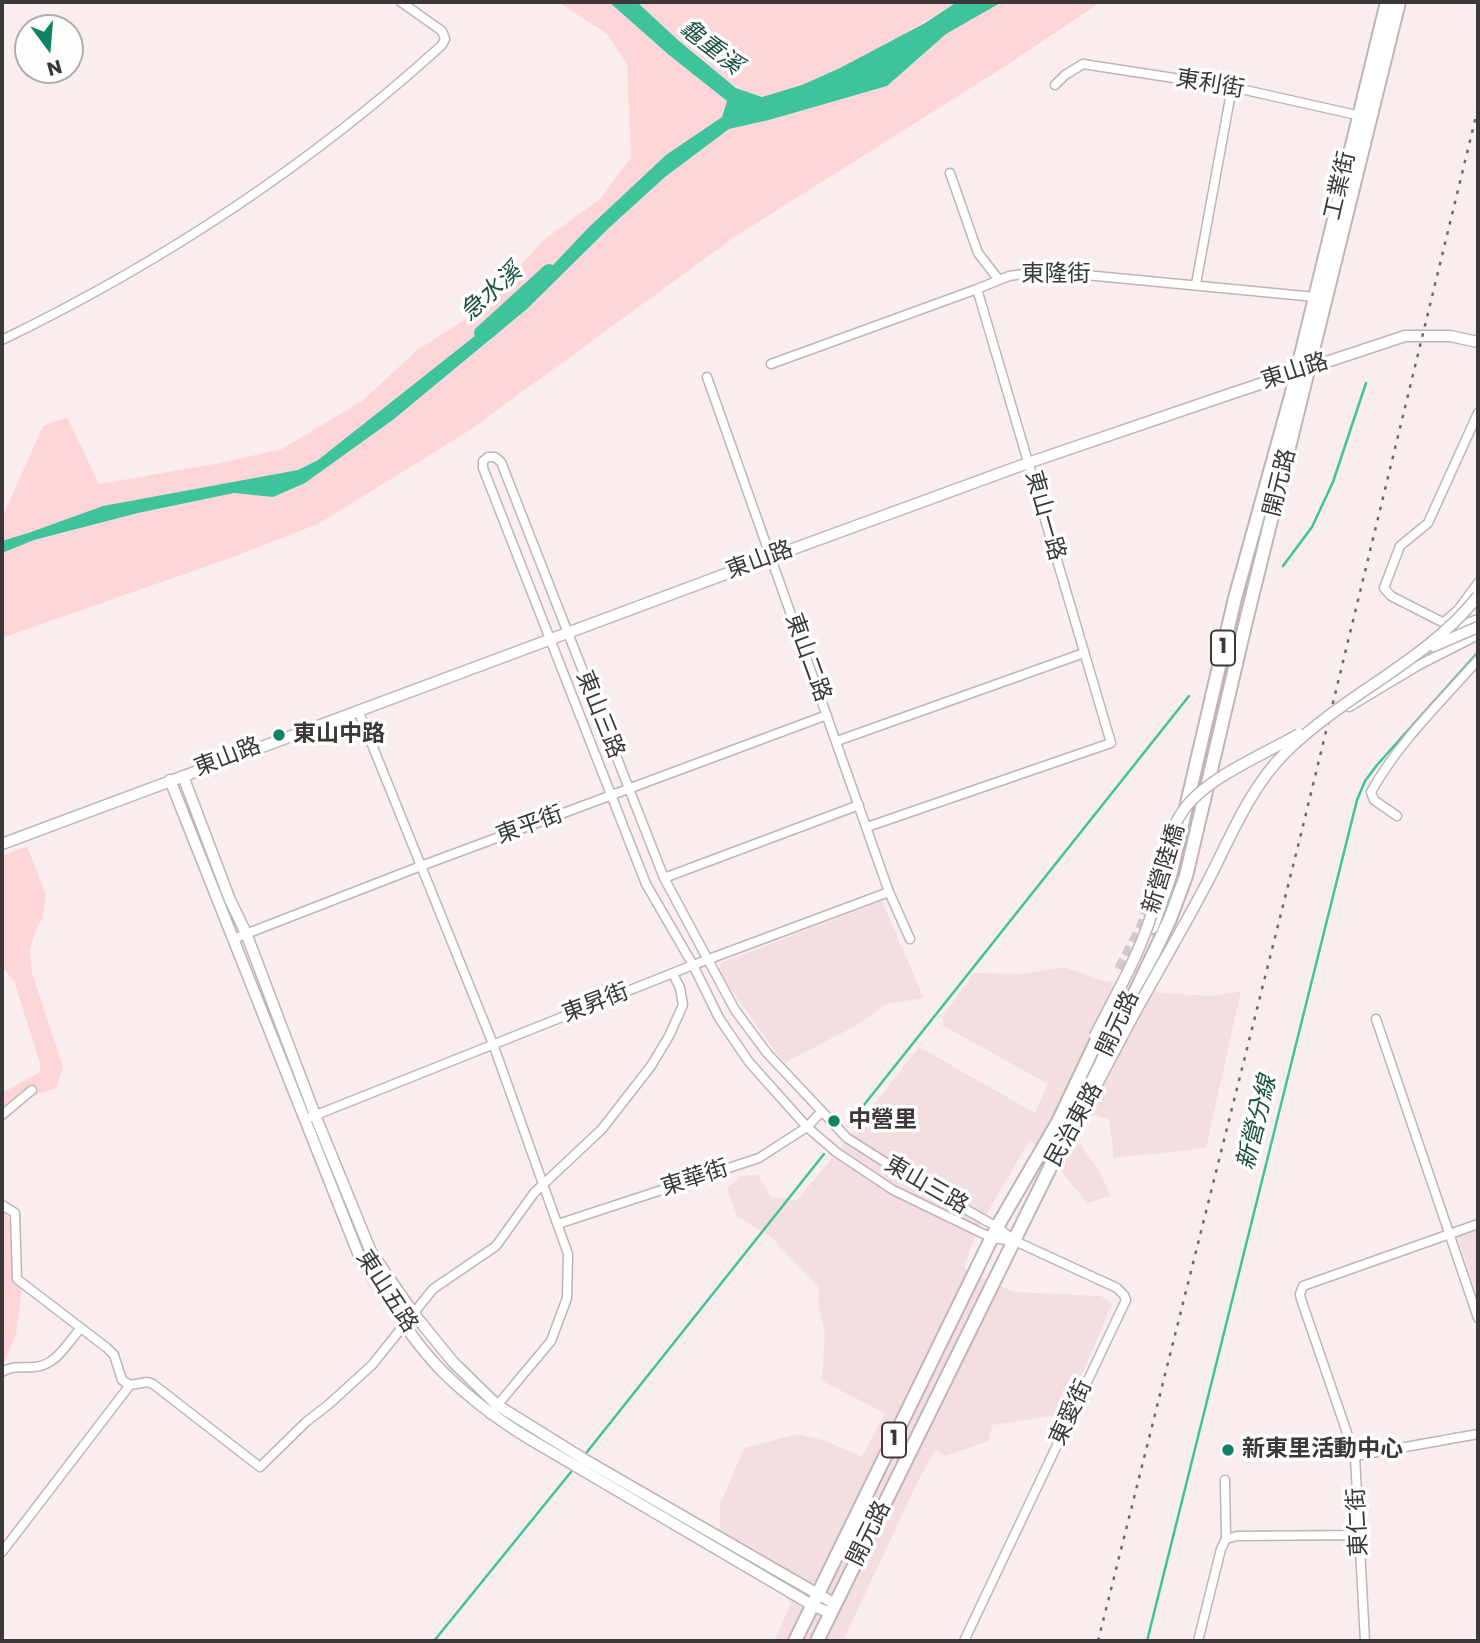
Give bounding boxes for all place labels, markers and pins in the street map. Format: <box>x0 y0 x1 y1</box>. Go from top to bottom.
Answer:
place label: 東山中路 <box>293 721 385 749</box>
marker: 東山中路 <box>271 727 287 743</box>
place label: 中營里 <box>848 1107 917 1135</box>
marker: 中營里 <box>826 1113 842 1129</box>
place label: 新東里活動中心 <box>1242 1436 1403 1464</box>
marker: 新東里活動中心 <box>1220 1442 1236 1458</box>

